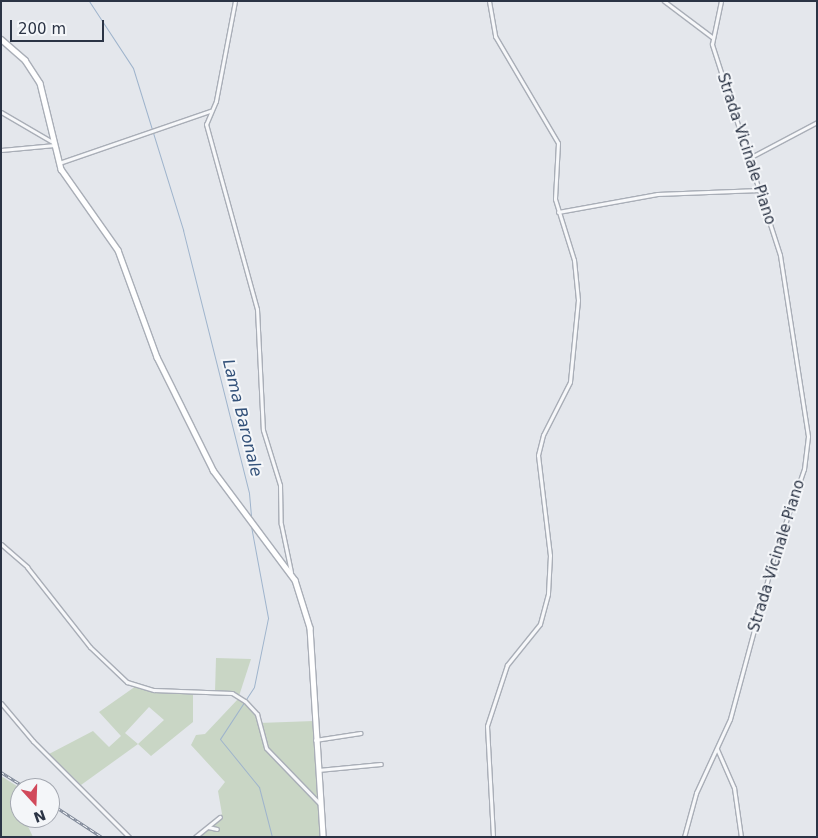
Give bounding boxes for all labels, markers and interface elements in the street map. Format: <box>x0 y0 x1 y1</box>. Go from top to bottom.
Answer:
scale bar <box>12 10 106 42</box>
text: 200 m <box>18 20 66 38</box>
street label: Strada Vicinale Piano <box>713 71 779 227</box>
water label: Lama Baronale <box>218 357 266 479</box>
street label: Strada Vicinale Piano <box>745 478 809 634</box>
north arrow <box>10 778 60 828</box>
text: N <box>32 807 48 826</box>

